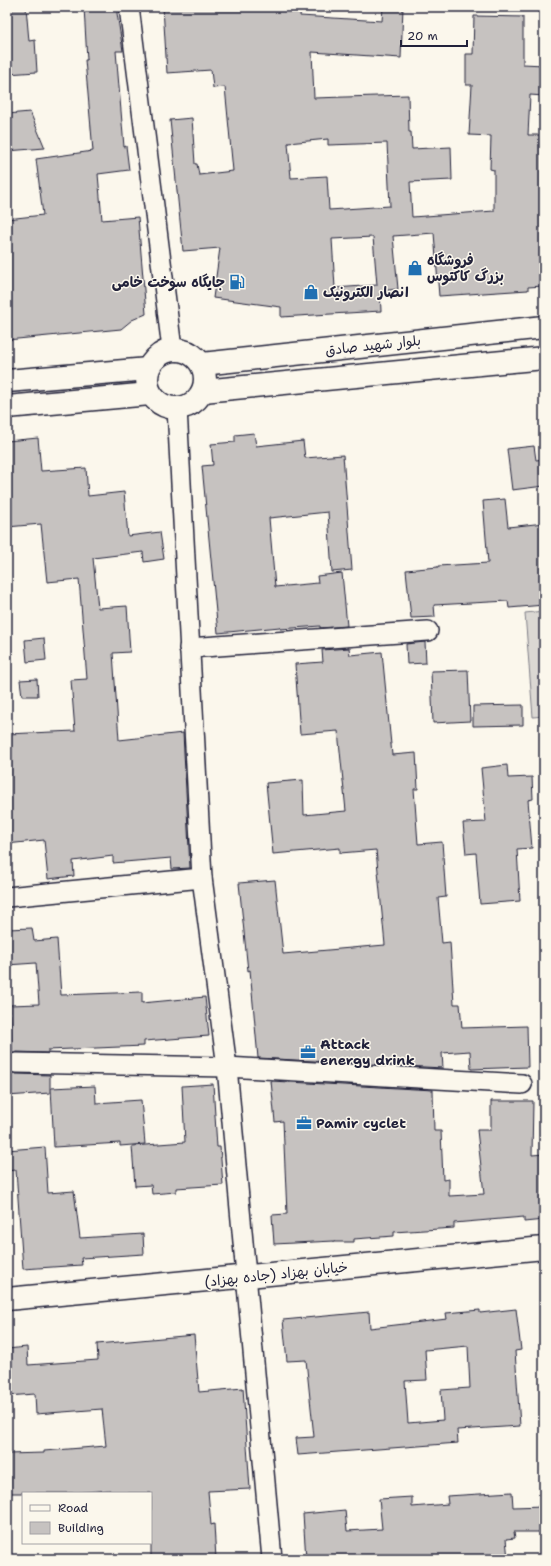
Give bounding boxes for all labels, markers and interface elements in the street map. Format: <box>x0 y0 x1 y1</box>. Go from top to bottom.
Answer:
scale bar <box>401 22 467 48</box>
text: 20 m <box>407 28 438 44</box>
place label: فروشگاه بزرگ کاکتوس <box>427 251 504 286</box>
shop icon: فروشگاه بزرگ کاکتوس <box>406 259 424 277</box>
place label: جایگاه سوخت خامی <box>112 273 225 292</box>
fuel station icon: جایگاه سوخت خامی <box>228 273 246 291</box>
shop icon: انصار الکترونیک <box>302 283 320 301</box>
place label: انصار الکترونیک <box>323 283 409 302</box>
street label: بلوار شهید صادق <box>324 331 422 359</box>
place label: Attack energy drink <box>320 1035 415 1069</box>
office icon: Attack energy drink <box>299 1043 317 1061</box>
office icon: Pamir cyclet <box>295 1114 313 1132</box>
place label: Pamir cyclet <box>316 1114 406 1132</box>
street label: خیابان بهزاد (جاده بهزاد) <box>203 1258 349 1290</box>
legend <box>22 1492 152 1544</box>
text: Road <box>58 1500 89 1516</box>
text: Building <box>58 1520 104 1536</box>

